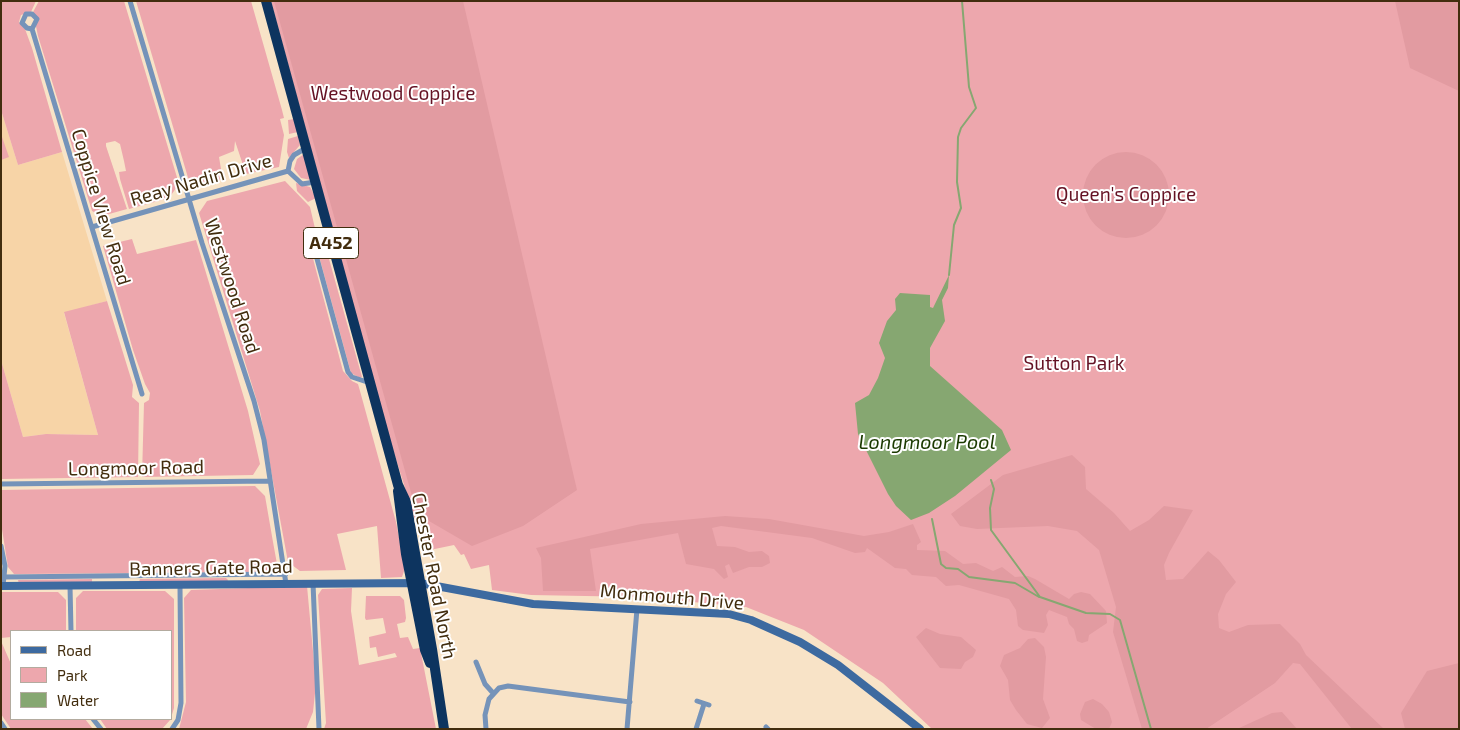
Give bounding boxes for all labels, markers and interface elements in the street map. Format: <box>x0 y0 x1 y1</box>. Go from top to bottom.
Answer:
park label: Westwood Coppice <box>311 83 475 105</box>
street label: Coppice View Road <box>66 126 136 288</box>
street label: Reay Nadin Drive <box>128 149 274 211</box>
park label: Queen's Coppice <box>1056 184 1196 206</box>
street label: Westwood Road <box>199 216 265 356</box>
road number: A452 <box>304 228 358 258</box>
park label: Sutton Park <box>1024 353 1124 375</box>
water label: Longmoor Pool <box>859 430 995 454</box>
street label: Longmoor Road <box>68 455 204 481</box>
street label: Chester Road North <box>407 491 461 661</box>
street label: Banners Gate Road <box>129 555 293 581</box>
street label: Monmouth Drive <box>599 579 745 615</box>
legend <box>10 630 172 720</box>
text: Road <box>57 641 92 659</box>
text: Park <box>57 666 88 684</box>
text: Water <box>57 691 99 709</box>

